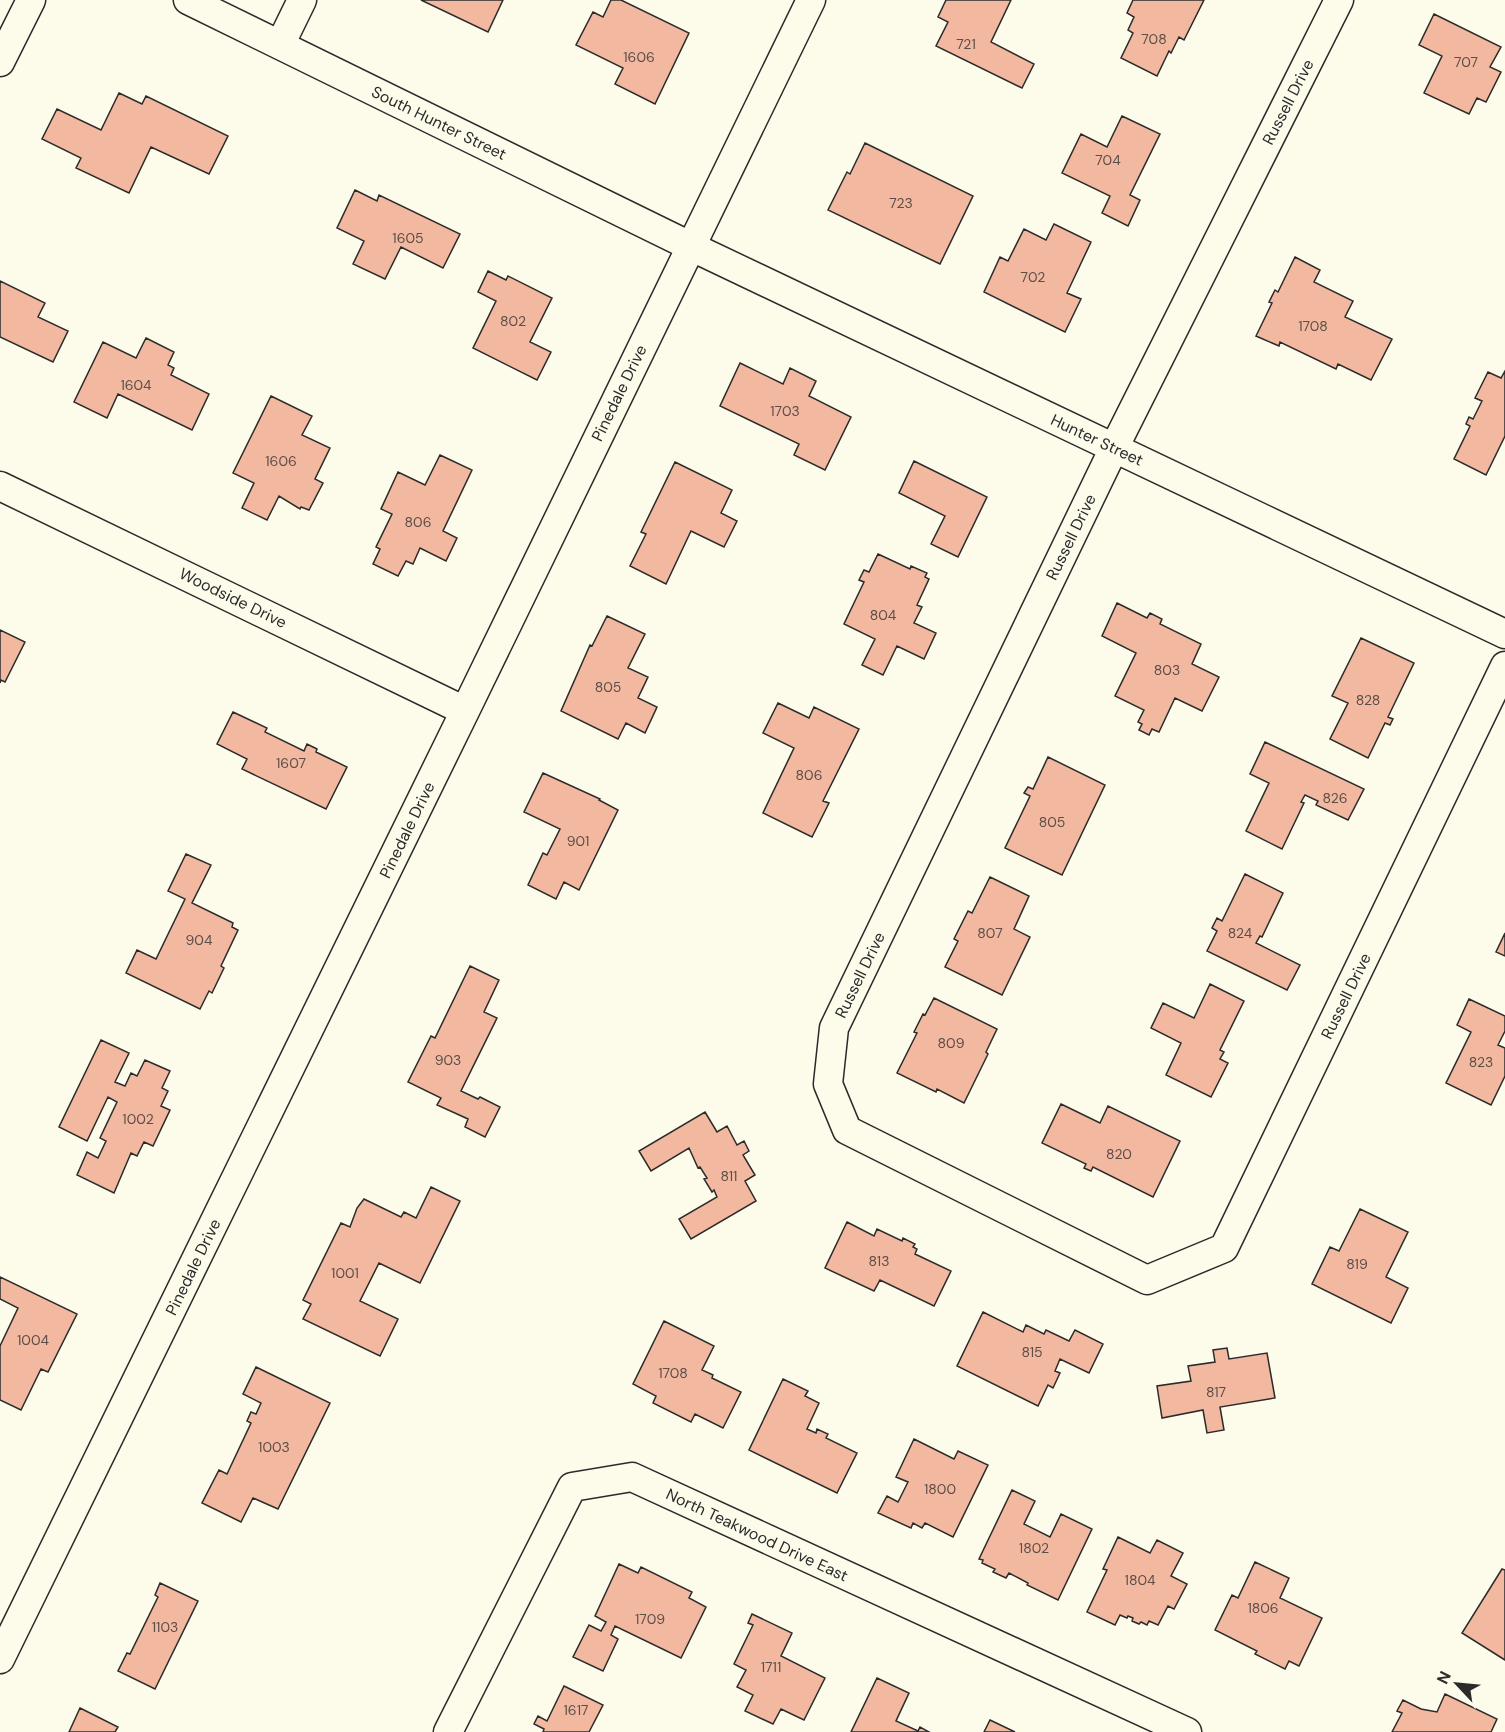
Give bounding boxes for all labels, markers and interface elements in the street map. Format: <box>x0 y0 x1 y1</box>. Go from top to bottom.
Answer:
house number: 708 <box>1141 30 1167 48</box>
house number: 721 <box>956 35 976 53</box>
house number: 1606 <box>623 48 655 66</box>
house number: 707 <box>1454 53 1478 71</box>
street label: Russell Drive <box>1258 56 1318 148</box>
street label: South Hunter Street <box>368 81 510 165</box>
house number: 704 <box>1095 151 1121 169</box>
house number: 723 <box>889 194 913 212</box>
house number: 1605 <box>392 229 424 247</box>
house number: 702 <box>1021 268 1045 286</box>
house number: 802 <box>500 312 526 330</box>
house number: 1708 <box>1298 317 1328 335</box>
street label: Pinedale Drive <box>587 341 651 445</box>
house number: 1604 <box>120 376 152 394</box>
house number: 1703 <box>770 402 800 420</box>
street label: Hunter Street <box>1047 409 1147 471</box>
house number: 1606 <box>265 452 297 470</box>
street label: Russell Drive <box>1041 491 1101 583</box>
house number: 806 <box>405 513 431 531</box>
street label: Woodside Drive <box>176 563 290 633</box>
house number: 804 <box>870 606 897 624</box>
house number: 803 <box>1154 661 1180 679</box>
house number: 805 <box>595 678 621 696</box>
house number: 828 <box>1356 691 1380 709</box>
house number: 1607 <box>276 754 306 772</box>
house number: 806 <box>796 766 822 784</box>
street label: Pinedale Drive <box>375 778 439 882</box>
house number: 826 <box>1322 789 1348 807</box>
house number: 805 <box>1039 813 1065 831</box>
house number: 901 <box>567 832 589 850</box>
house number: 807 <box>977 924 1003 942</box>
house number: 824 <box>1228 924 1253 942</box>
street label: Russell Drive <box>830 929 890 1021</box>
house number: 904 <box>186 931 213 949</box>
street label: Russell Drive <box>1316 950 1376 1042</box>
house number: 809 <box>938 1034 965 1052</box>
house number: 903 <box>435 1051 461 1069</box>
house number: 823 <box>1469 1053 1493 1071</box>
house number: 1002 <box>122 1110 154 1128</box>
house number: 820 <box>1106 1145 1132 1163</box>
house number: 811 <box>721 1167 737 1185</box>
street label: Pinedale Drive <box>161 1215 225 1319</box>
house number: 813 <box>869 1252 889 1270</box>
house number: 819 <box>1346 1255 1368 1273</box>
house number: 1001 <box>331 1264 359 1282</box>
house number: 1004 <box>17 1331 50 1349</box>
house number: 815 <box>1021 1343 1043 1361</box>
house number: 1708 <box>658 1364 688 1382</box>
house number: 817 <box>1206 1383 1226 1401</box>
house number: 1003 <box>258 1438 290 1456</box>
house number: 1800 <box>924 1480 956 1498</box>
street label: North Teakwood Drive East <box>663 1484 851 1586</box>
house number: 1802 <box>1019 1539 1049 1557</box>
house number: 1804 <box>1125 1571 1156 1589</box>
house number: 1806 <box>1247 1599 1279 1617</box>
house number: 1709 <box>635 1610 665 1628</box>
house number: 1103 <box>152 1618 178 1636</box>
north arrow <box>1427 1654 1487 1714</box>
house number: 1711 <box>761 1658 781 1676</box>
text: N <box>1432 1668 1456 1687</box>
house number: 1617 <box>563 1701 589 1719</box>

